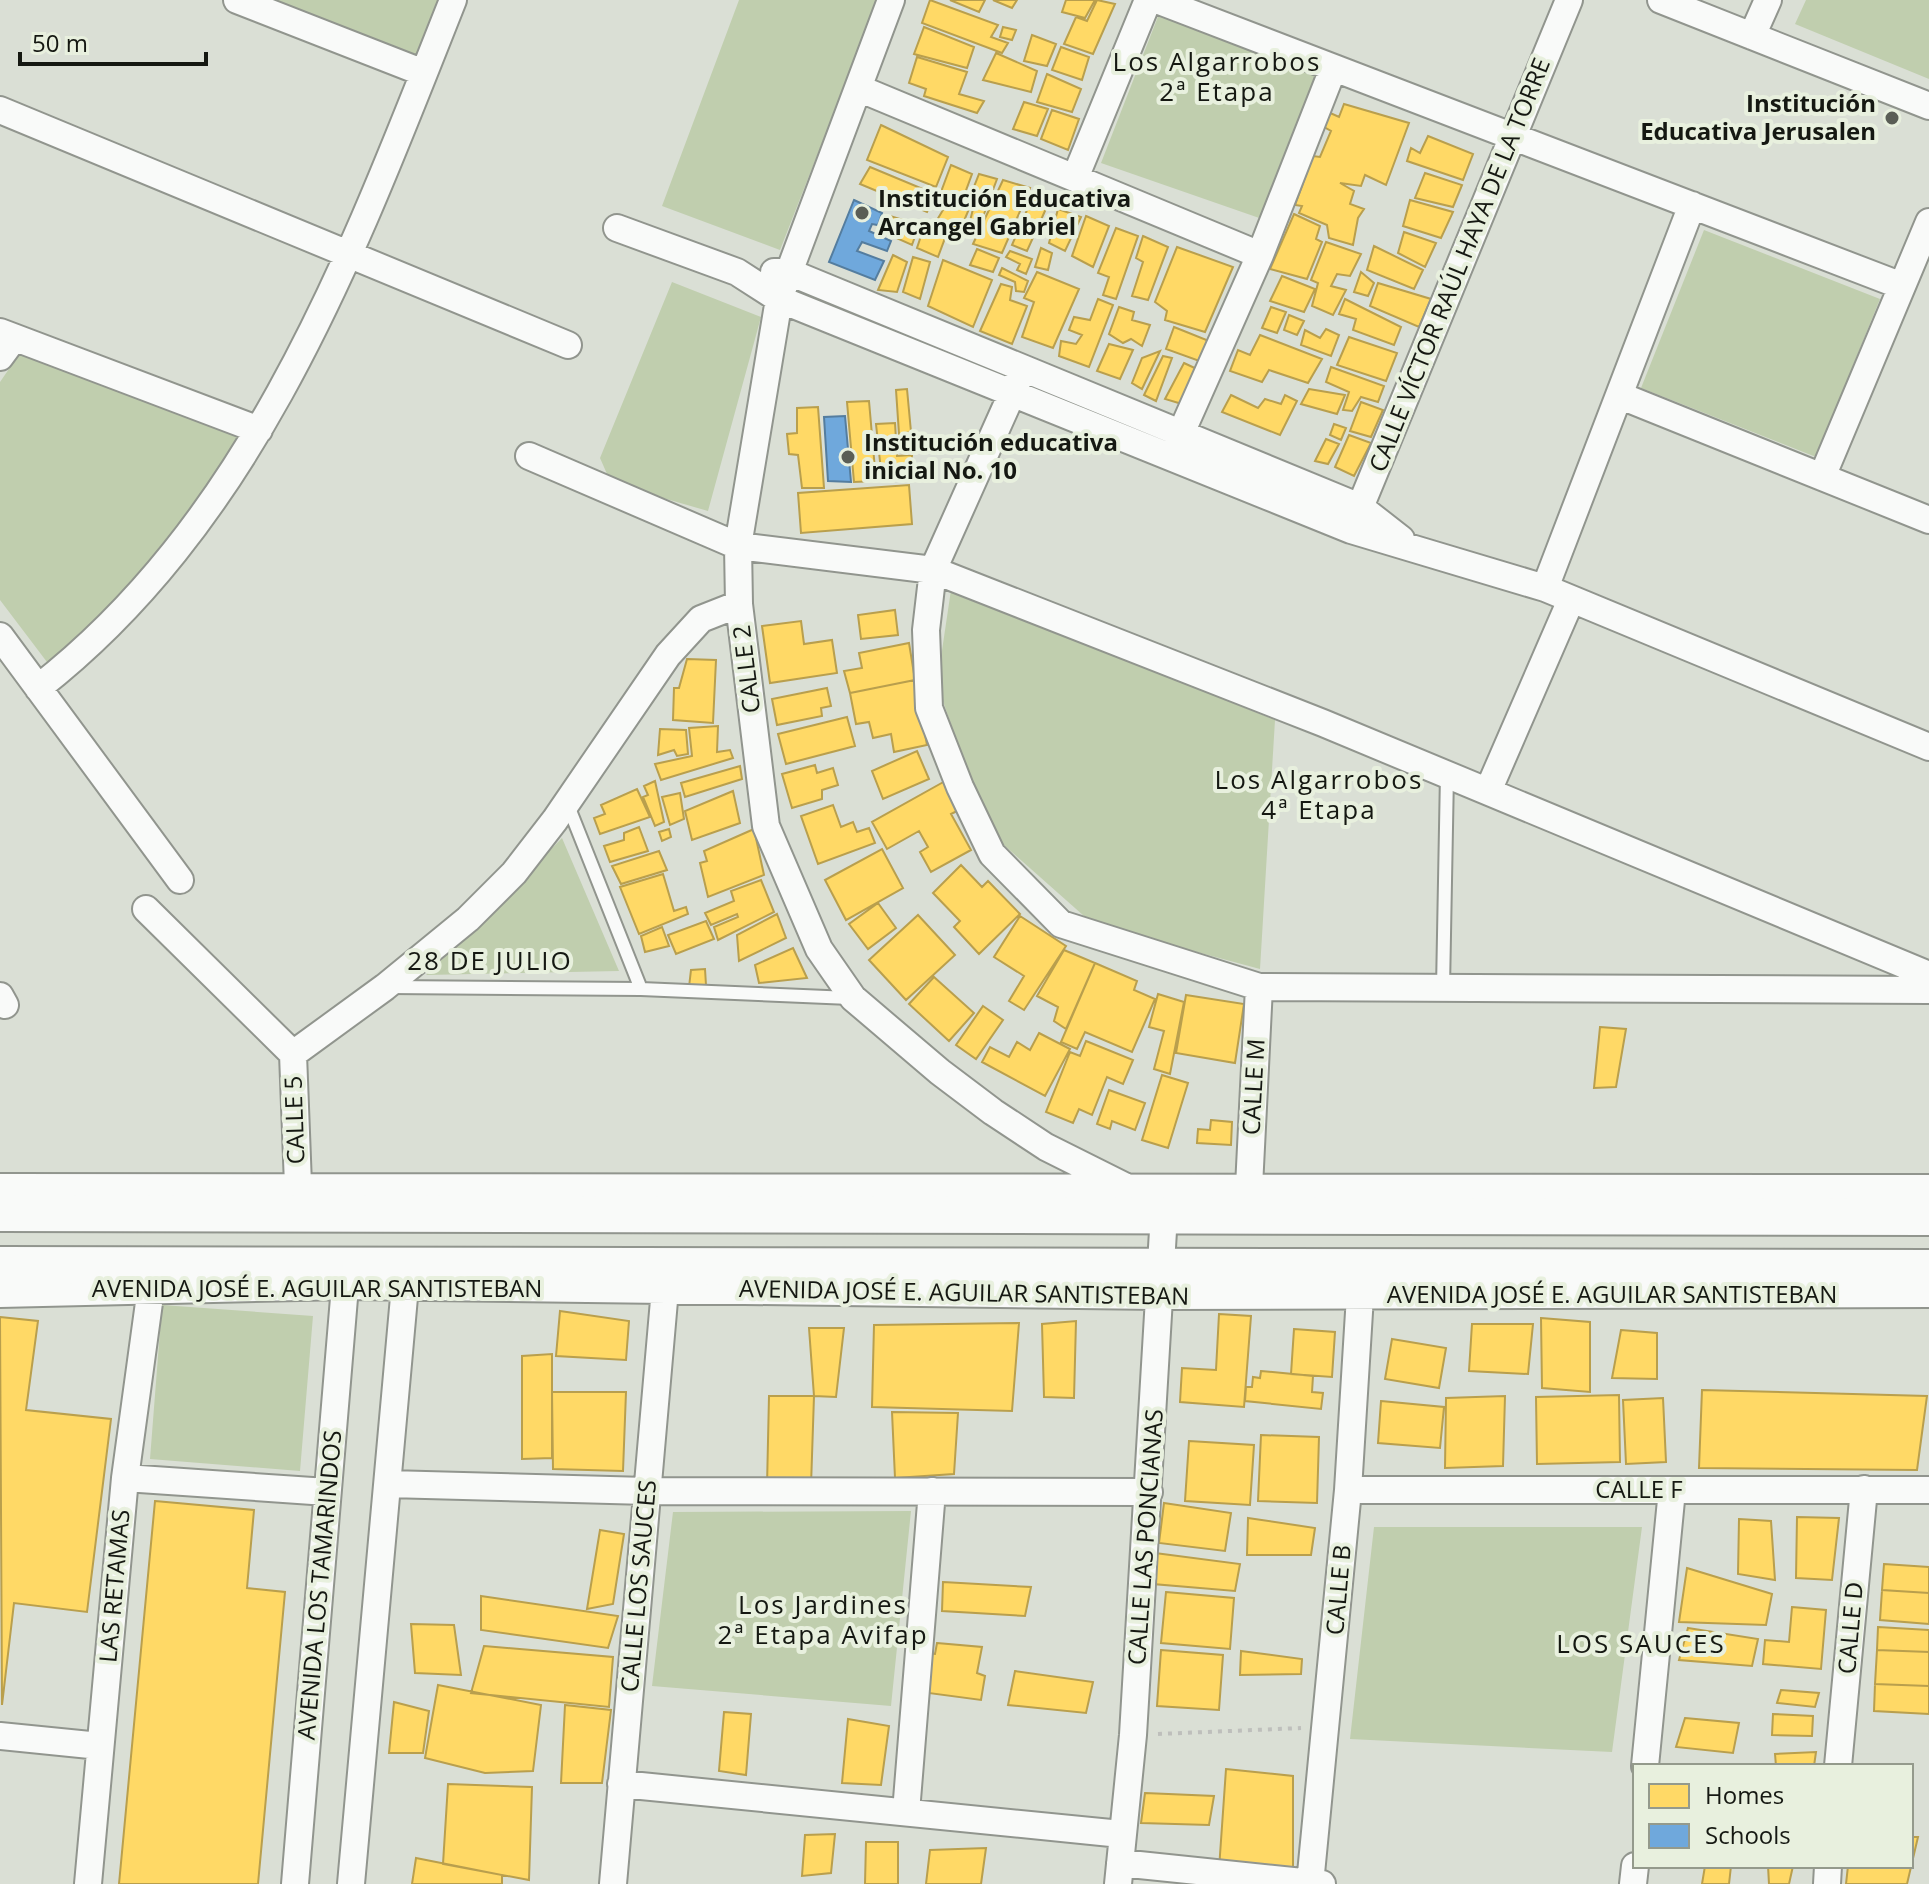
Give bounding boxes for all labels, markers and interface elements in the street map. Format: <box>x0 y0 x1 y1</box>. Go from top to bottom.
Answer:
scale bar <box>20 16 206 66</box>
text: 50 m <box>32 26 88 59</box>
district label: Los Algarrobos 2ª Etapa <box>1113 43 1321 109</box>
street label: CALLE VÍCTOR RAÚL HAYA DE LA TORRE <box>1360 53 1557 476</box>
place label: Institución Educativa Jerusalen <box>1640 86 1876 147</box>
marker: Institución Educativa Jerusalen <box>1883 109 1901 127</box>
place label: Institución Educativa Arcangel Gabriel <box>878 181 1131 242</box>
marker: Institución Educativa Arcangel Gabriel <box>853 204 871 222</box>
place label: Institución educativa inicial No. 10 <box>864 425 1118 486</box>
marker: Institución educativa inicial No. 10 <box>839 448 857 466</box>
street label: CALLE 2 <box>724 623 767 715</box>
district label: Los Algarrobos 4ª Etapa <box>1215 761 1423 827</box>
district label: 28 DE JULIO <box>407 942 573 978</box>
street label: CALLE M <box>1233 1038 1272 1136</box>
street label: CALLE 5 <box>275 1075 312 1165</box>
street label: AVENIDA JOSÉ E. AGUILAR SANTISTEBAN <box>92 1271 542 1304</box>
street label: AVENIDA JOSÉ E. AGUILAR SANTISTEBAN <box>739 1271 1190 1312</box>
street label: AVENIDA JOSÉ E. AGUILAR SANTISTEBAN <box>1387 1277 1837 1310</box>
street label: CALLE LAS PONCIANAS <box>1119 1408 1170 1666</box>
street label: AVENIDA LOS TAMARINDOS <box>289 1429 348 1741</box>
street label: CALLE F <box>1595 1472 1683 1505</box>
street label: CALLE LOS SAUCES <box>612 1478 663 1693</box>
street label: LAS RETAMAS <box>90 1508 137 1664</box>
street label: CALLE B <box>1317 1543 1358 1636</box>
street label: CALLE D <box>1829 1580 1870 1675</box>
district label: Los Jardines 2ª Etapa Avifap <box>717 1586 929 1652</box>
district label: LOS SAUCES <box>1556 1625 1726 1661</box>
legend <box>1633 1764 1913 1868</box>
text: Homes <box>1705 1778 1784 1811</box>
text: Schools <box>1705 1818 1791 1851</box>

